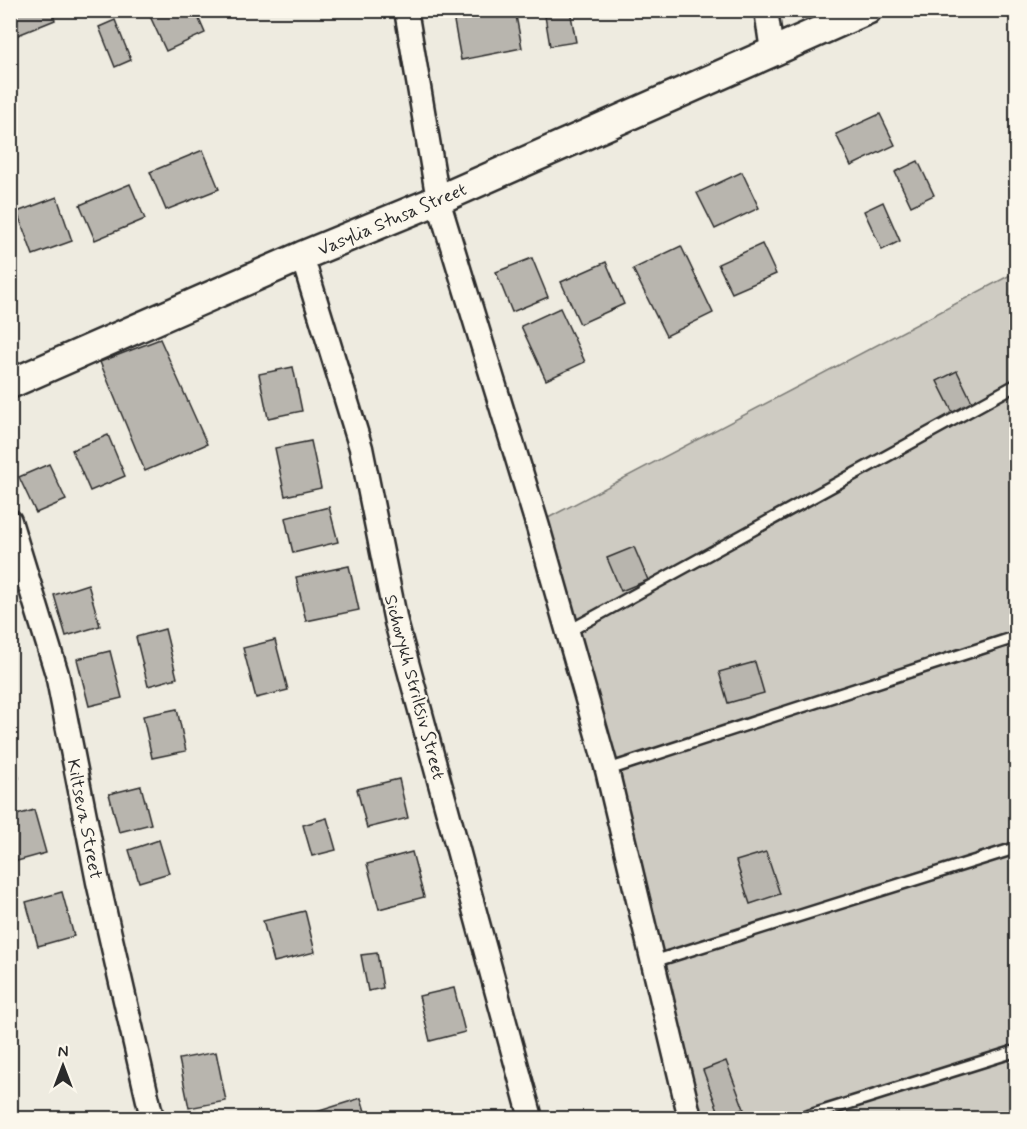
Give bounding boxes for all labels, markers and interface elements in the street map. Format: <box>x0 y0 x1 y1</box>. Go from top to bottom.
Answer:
street label: Vasylia Stusa Street <box>314 178 471 262</box>
street label: Sichovykh Striltsiv Street <box>378 592 450 783</box>
street label: Kiltseva Street <box>61 757 107 881</box>
north arrow <box>33 1036 93 1096</box>
text: N <box>58 1042 68 1063</box>

